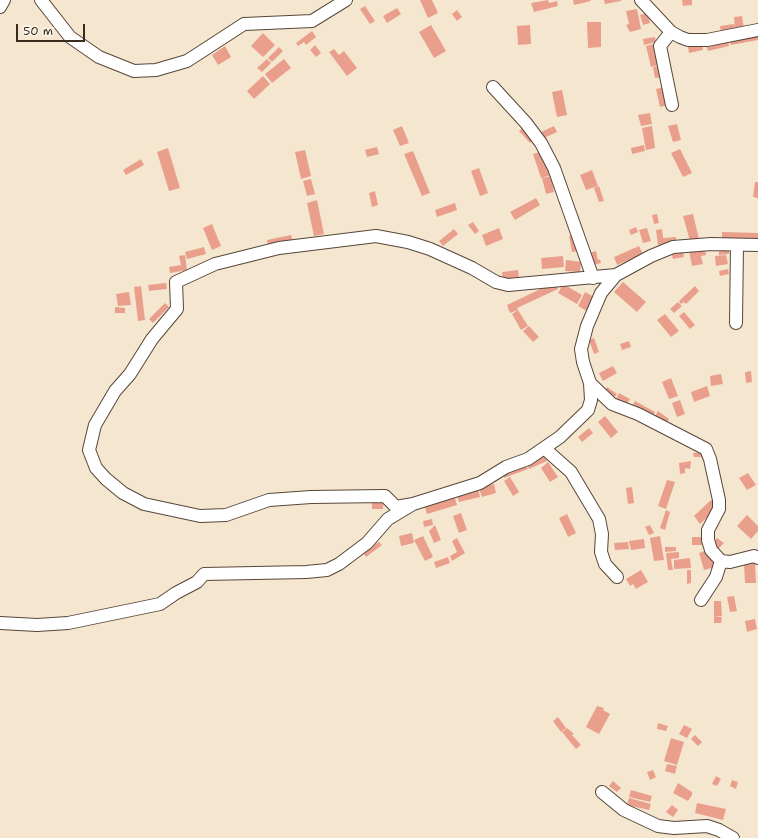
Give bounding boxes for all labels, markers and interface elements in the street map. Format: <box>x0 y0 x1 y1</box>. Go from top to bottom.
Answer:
scale bar <box>18 16 87 42</box>
text: 50 m <box>23 23 53 39</box>

